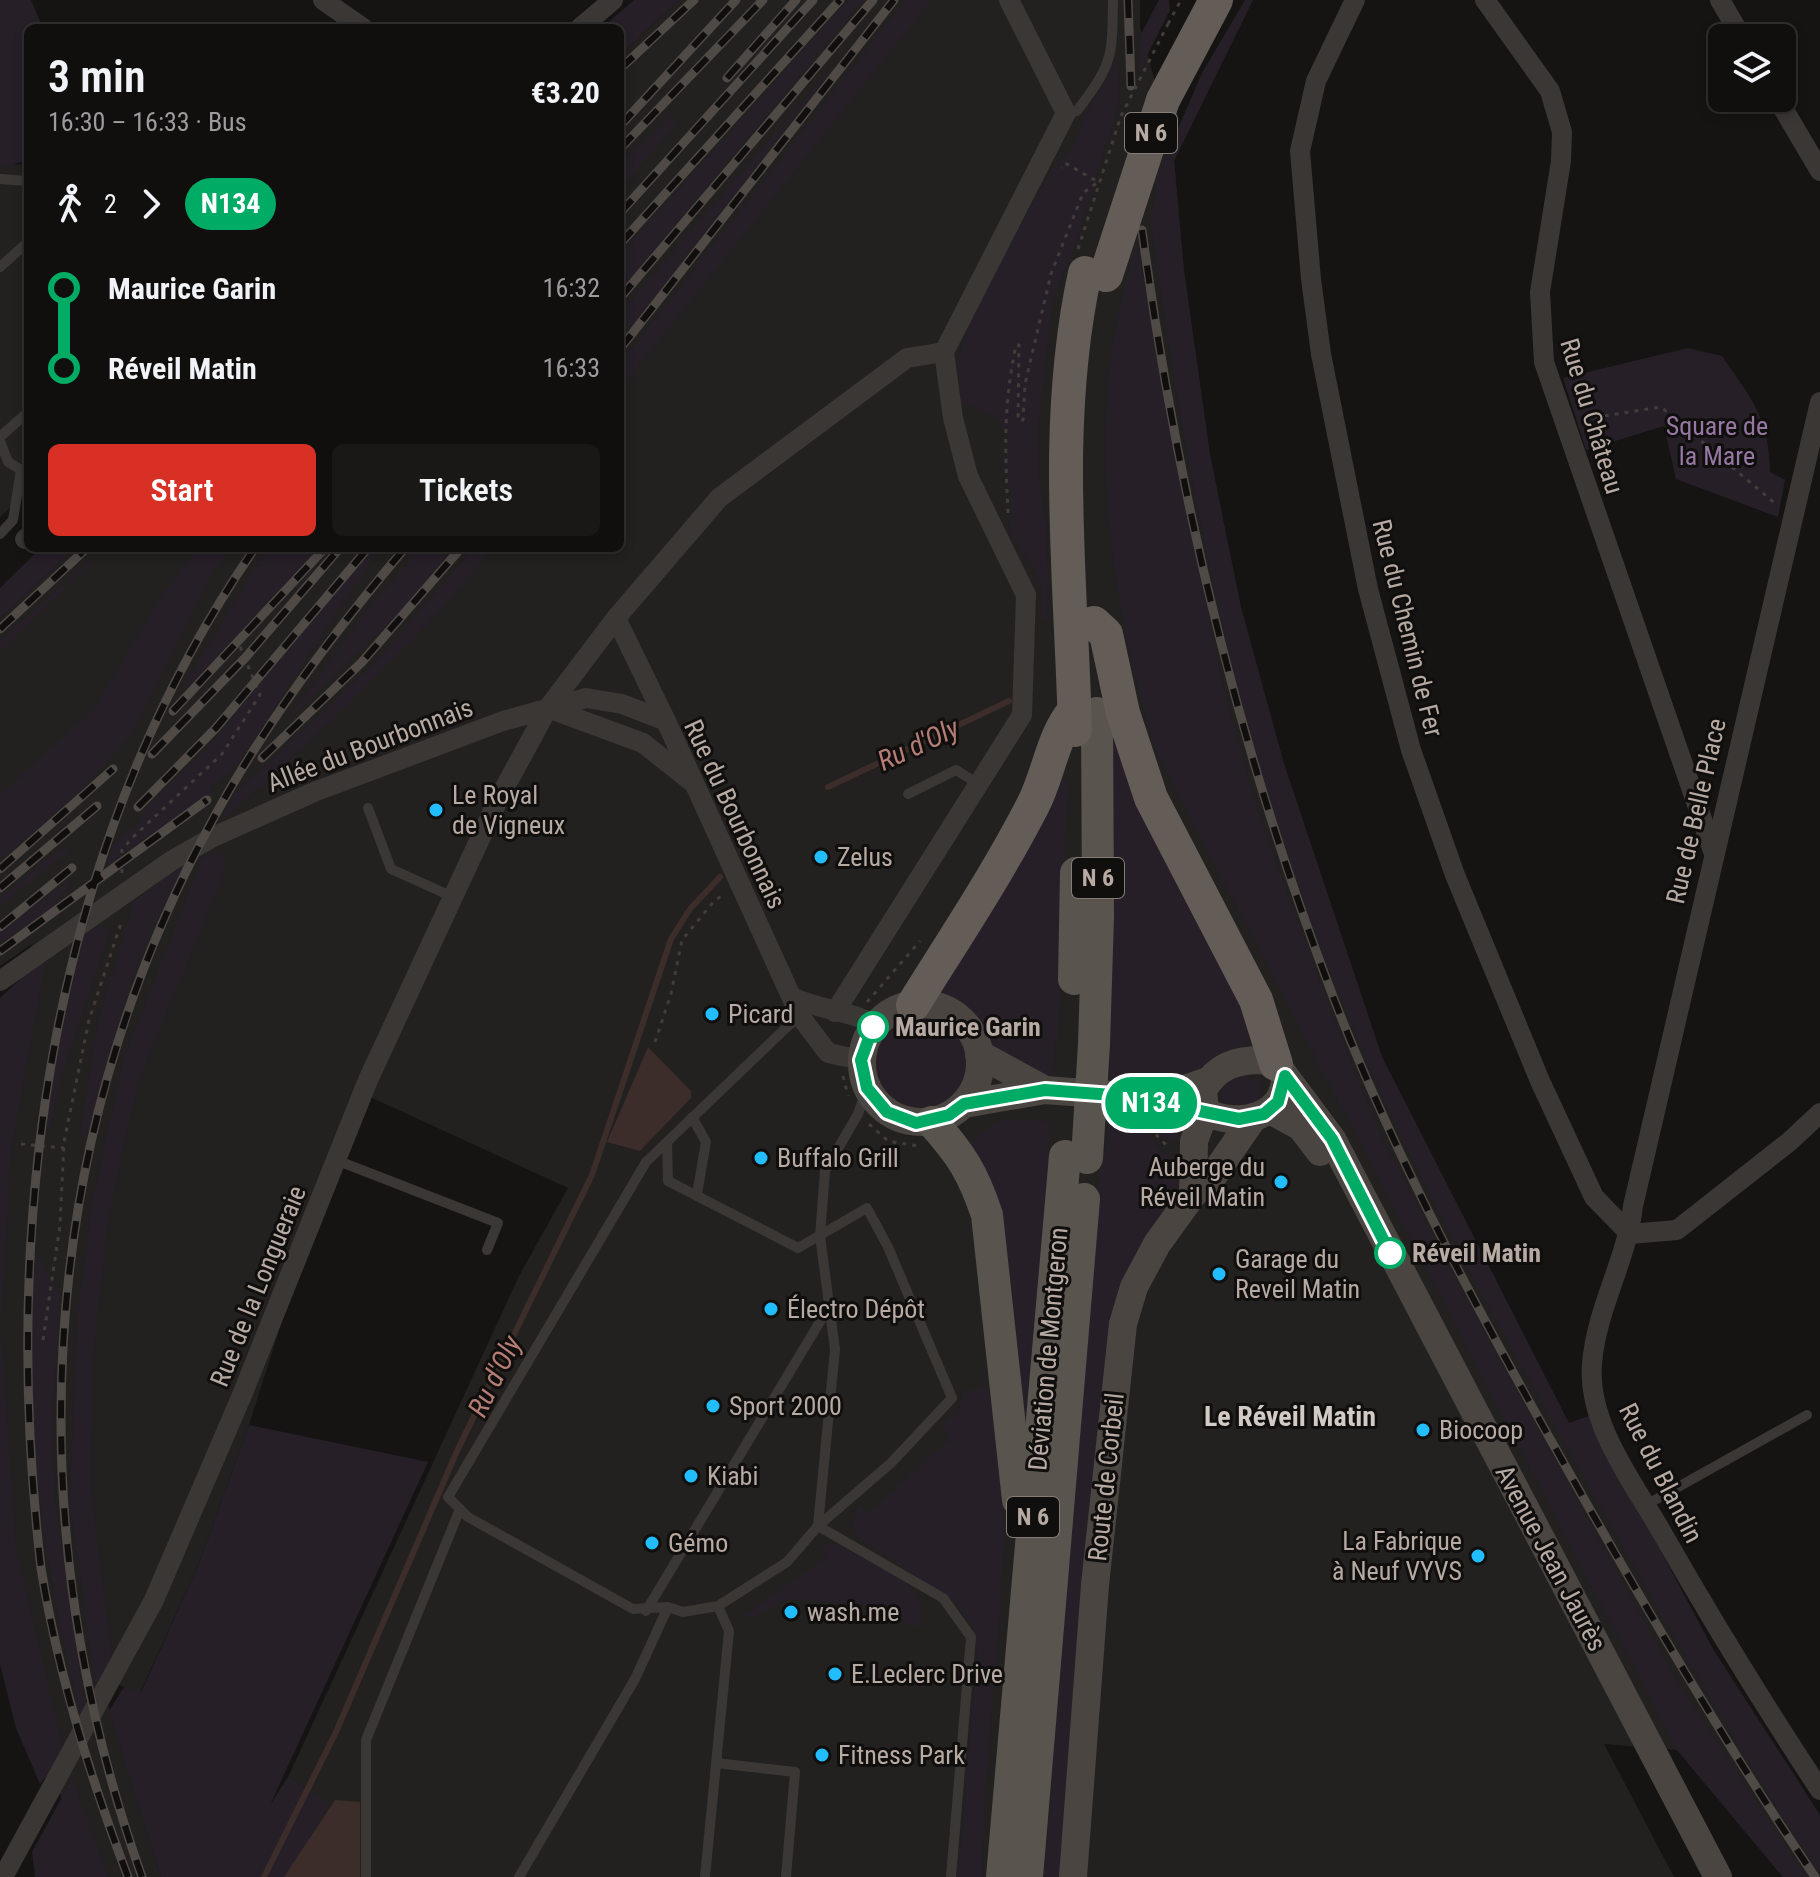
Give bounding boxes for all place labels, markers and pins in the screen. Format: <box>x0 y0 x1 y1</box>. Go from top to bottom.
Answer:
place label: Le Royal de Vigneux <box>452 780 565 840</box>
marker: Le Royal de Vigneux <box>427 801 445 819</box>
place label: Zelus <box>837 842 893 872</box>
marker: Zelus <box>812 848 830 866</box>
place label: Picard <box>728 999 793 1029</box>
marker: Picard <box>703 1005 721 1023</box>
marker: Maurice Garin <box>858 1012 888 1042</box>
place label: Maurice Garin <box>895 1012 1041 1042</box>
place label: Buffalo Grill <box>777 1143 899 1173</box>
marker: Buffalo Grill <box>752 1149 770 1167</box>
place label: Auberge du Réveil Matin <box>1140 1152 1265 1212</box>
marker: Auberge du Réveil Matin <box>1272 1173 1290 1191</box>
marker: Réveil Matin <box>1375 1238 1405 1268</box>
place label: Réveil Matin <box>1412 1238 1541 1268</box>
place label: Garage du Reveil Matin <box>1235 1244 1360 1304</box>
marker: Garage du Reveil Matin <box>1210 1265 1228 1283</box>
place label: Électro Dépôt <box>787 1294 925 1324</box>
marker: Électro Dépôt <box>762 1300 780 1318</box>
place label: Sport 2000 <box>729 1391 842 1421</box>
marker: Sport 2000 <box>704 1397 722 1415</box>
place label: Biocoop <box>1439 1415 1523 1445</box>
marker: Biocoop <box>1414 1421 1432 1439</box>
place label: Kiabi <box>707 1461 758 1491</box>
marker: Kiabi <box>682 1467 700 1485</box>
place label: La Fabrique à Neuf VYVS <box>1332 1526 1462 1586</box>
place label: Gémo <box>668 1528 728 1558</box>
marker: Gémo <box>643 1534 661 1552</box>
marker: La Fabrique à Neuf VYVS <box>1469 1547 1487 1565</box>
place label: wash.me <box>807 1597 899 1627</box>
marker: wash.me <box>782 1603 800 1621</box>
place label: E.Leclerc Drive <box>851 1659 1003 1689</box>
marker: E.Leclerc Drive <box>826 1665 844 1683</box>
place label: Fitness Park <box>838 1740 965 1770</box>
marker: Fitness Park <box>813 1746 831 1764</box>

